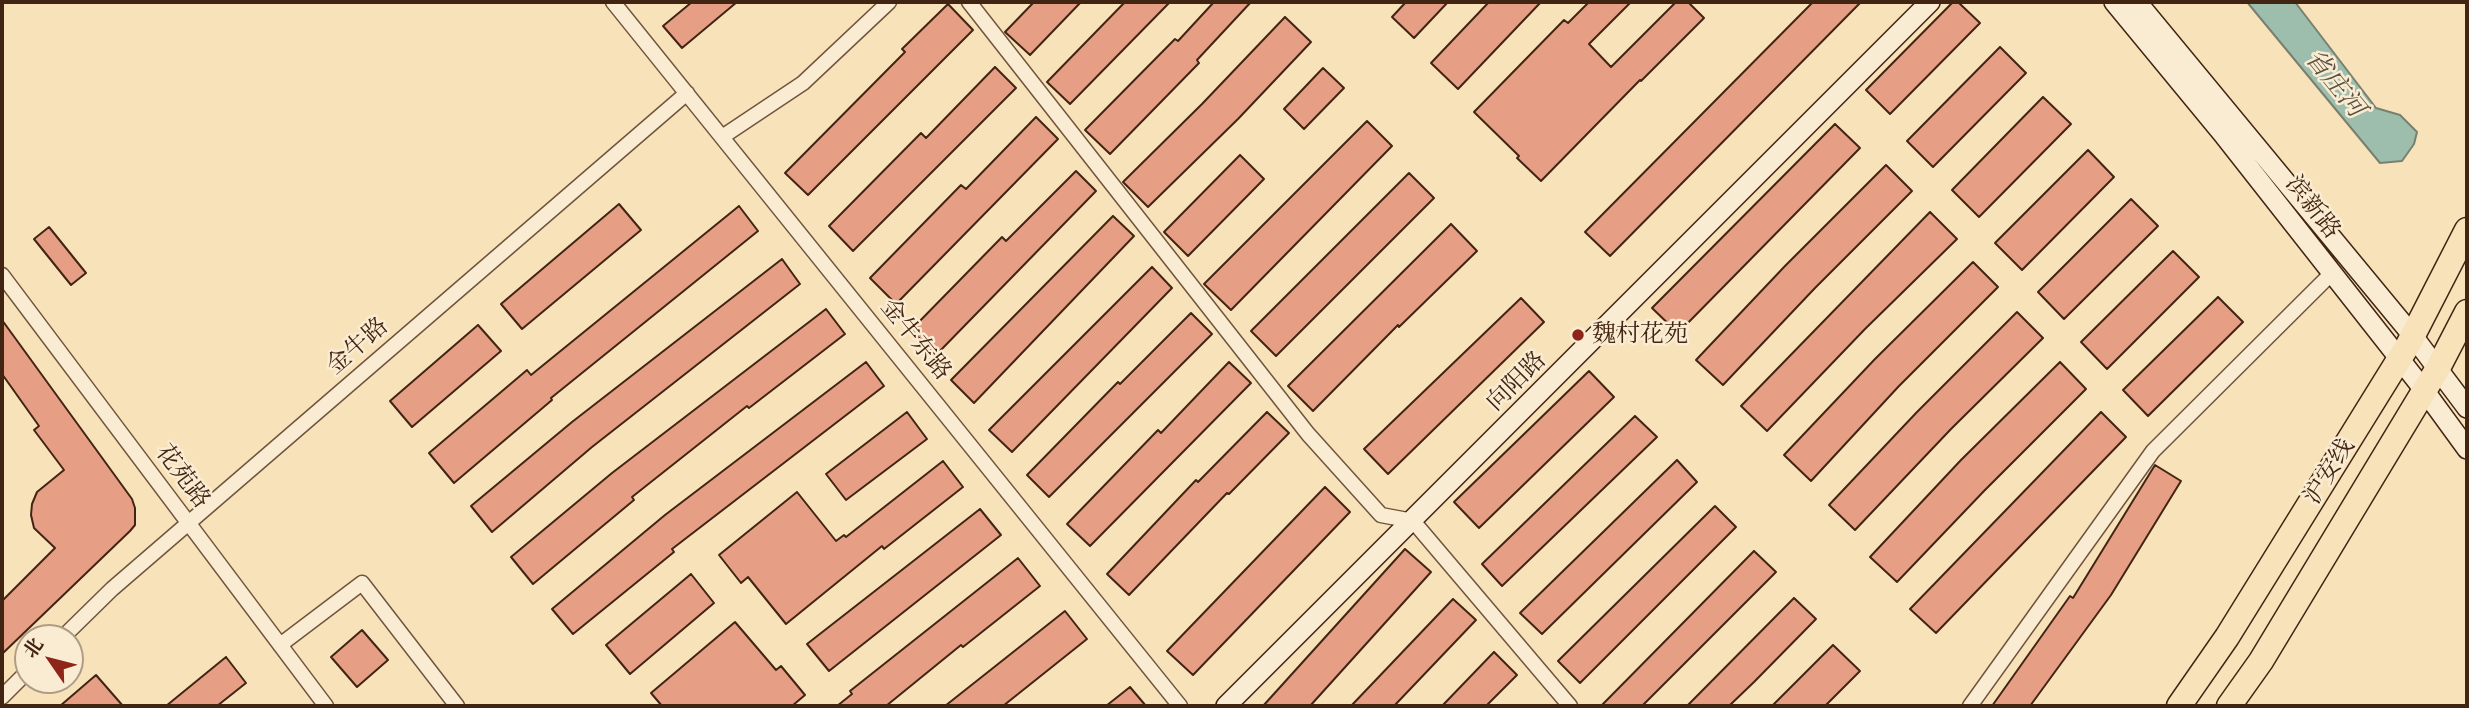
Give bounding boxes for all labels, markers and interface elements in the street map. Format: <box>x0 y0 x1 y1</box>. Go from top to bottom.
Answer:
water label: 省庄河 <box>2297 44 2371 124</box>
street label: 滨新路 <box>2278 171 2346 245</box>
street label: 金牛东路 <box>874 294 956 386</box>
street label: 金牛路 <box>321 313 395 381</box>
place label: 魏村花苑 <box>1592 321 1688 349</box>
marker: 魏村花苑 <box>1570 327 1586 343</box>
street label: 向阳路 <box>1481 346 1553 418</box>
street label: 沪安线 <box>2299 434 2361 510</box>
street label: 花苑路 <box>149 440 215 514</box>
north arrow <box>14 624 84 694</box>
text: 北 <box>17 633 50 663</box>

